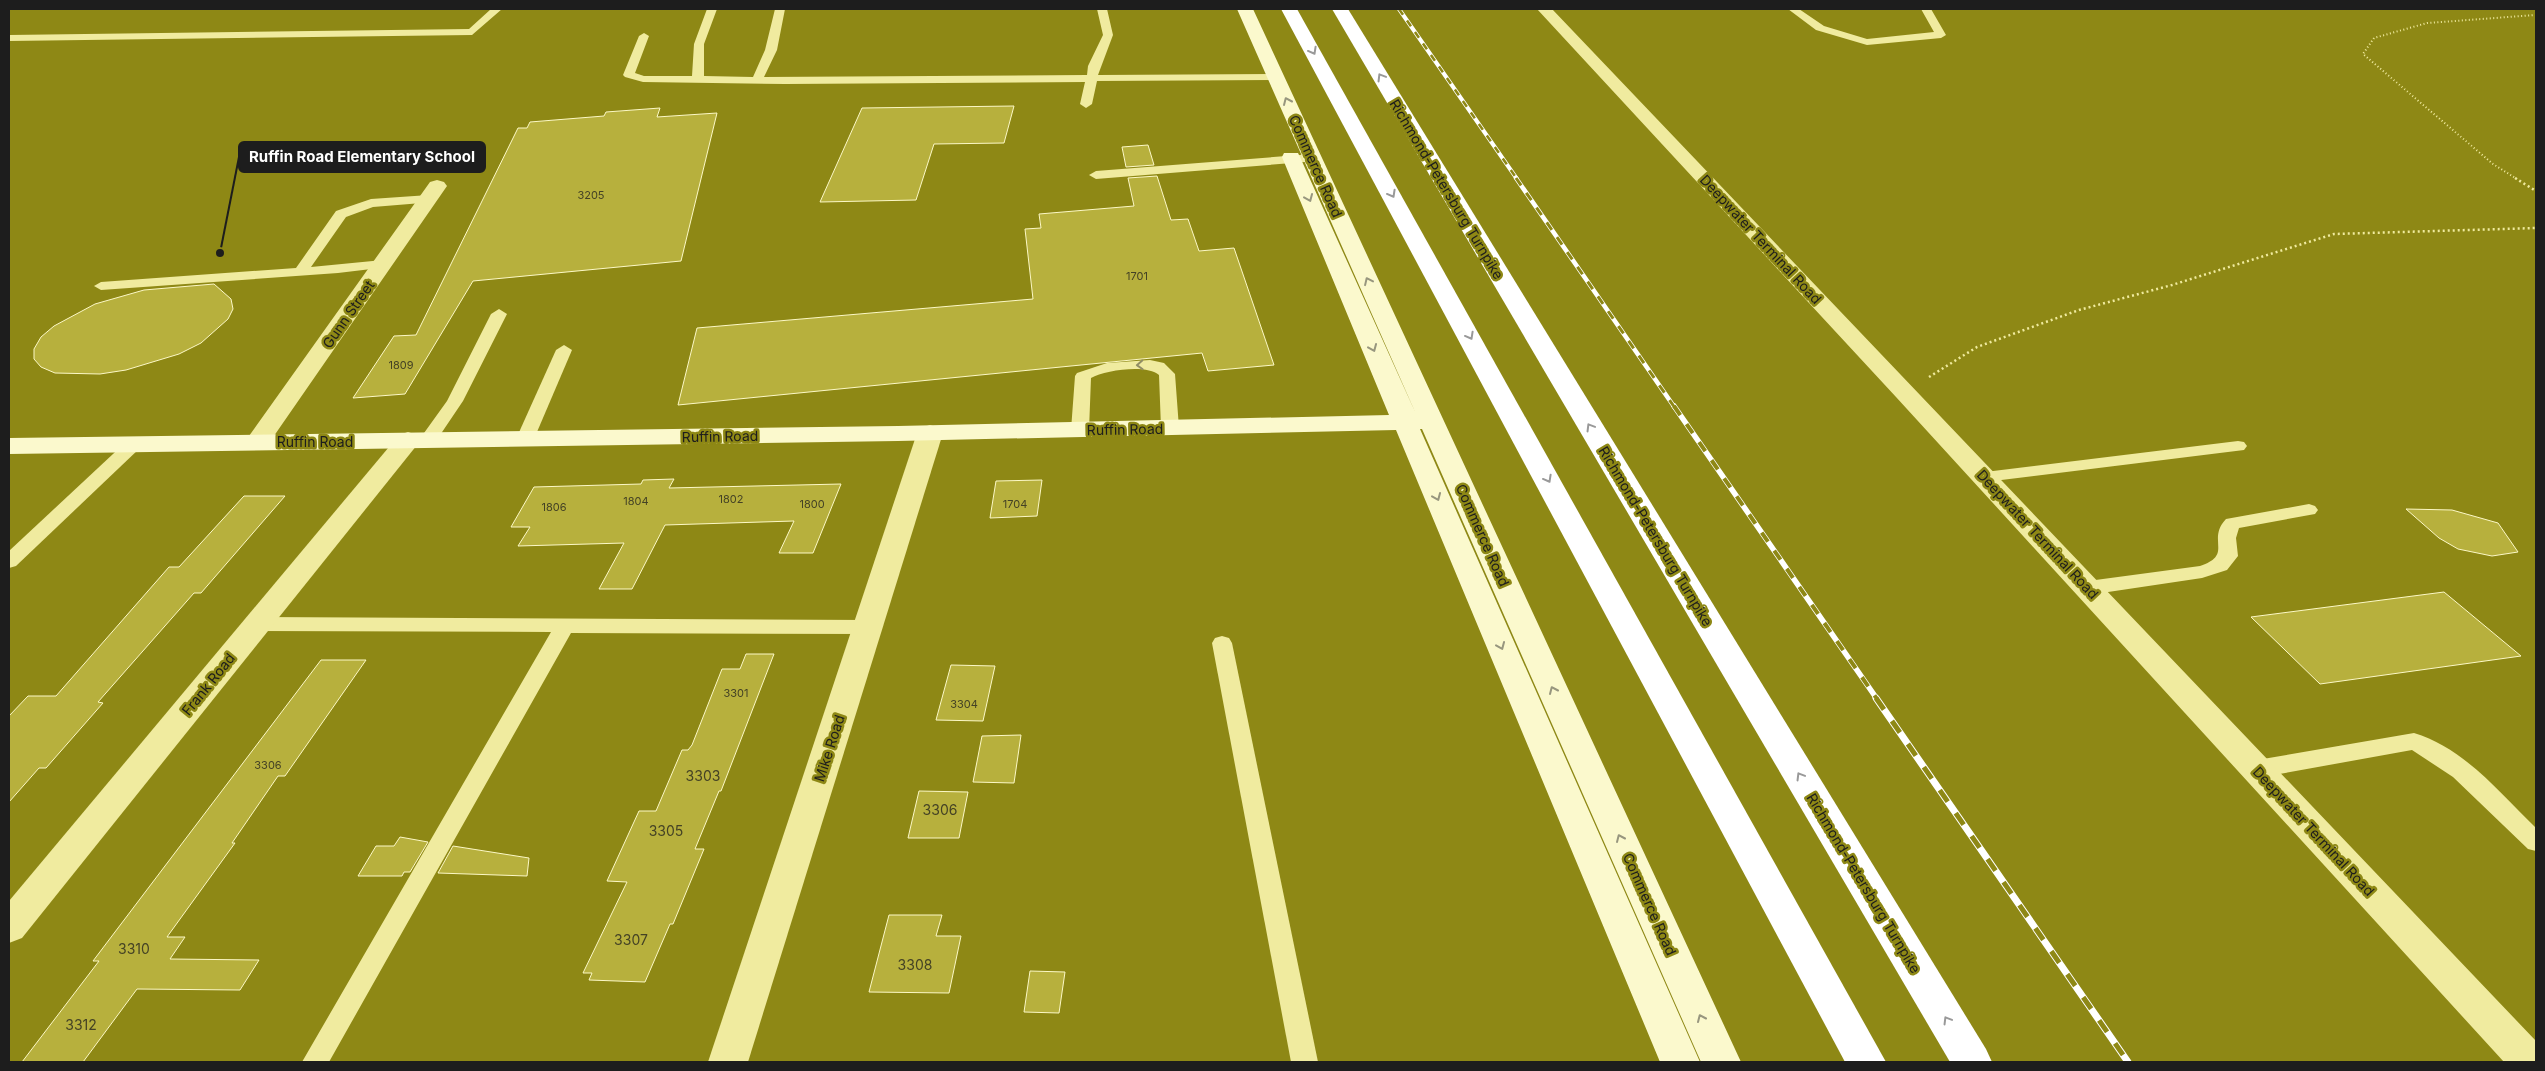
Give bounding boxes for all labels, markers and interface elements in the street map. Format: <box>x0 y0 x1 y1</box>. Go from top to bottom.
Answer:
one-way arrow <box>1307 46 1317 55</box>
one-way arrow <box>1377 74 1387 83</box>
street label: Richmond-Petersburg Turnpike <box>1386 96 1508 282</box>
one-way arrow <box>1282 97 1293 106</box>
street label: Commerce Road <box>1286 112 1346 220</box>
callout: Ruffin Road Elementary School <box>239 142 485 172</box>
text: Ruffin Road Elementary School <box>249 147 475 166</box>
street label: Deepwater Terminal Road <box>1697 171 1825 307</box>
house number: 3205 <box>577 188 605 202</box>
one-way arrow <box>1385 188 1395 197</box>
one-way arrow <box>1302 193 1313 202</box>
house number: 1701 <box>1126 269 1148 283</box>
street label: Gunn Street <box>318 277 378 351</box>
one-way arrow <box>1364 277 1374 286</box>
one-way arrow <box>1464 331 1474 340</box>
one-way arrow <box>1367 343 1377 352</box>
house number: 1809 <box>388 358 414 372</box>
one-way arrow <box>1136 360 1144 371</box>
street label: Ruffin Road <box>1087 420 1163 438</box>
one-way arrow <box>1587 423 1597 432</box>
street label: Ruffin Road <box>682 427 758 445</box>
street label: Ruffin Road <box>277 433 353 450</box>
street label: Richmond-Petersburg Turnpike <box>1595 443 1717 629</box>
street label: Deepwater Terminal Road <box>1974 466 2102 602</box>
one-way arrow <box>1542 473 1552 482</box>
street label: Commerce Road <box>1453 481 1513 589</box>
house number: 1802 <box>719 492 743 506</box>
one-way arrow <box>1431 492 1442 501</box>
house number: 1804 <box>623 494 649 508</box>
house number: 1800 <box>799 497 825 511</box>
house number: 1704 <box>1003 497 1027 511</box>
house number: 1806 <box>541 500 567 514</box>
one-way arrow <box>1495 641 1506 650</box>
street label: Frank Road <box>178 650 238 718</box>
house number: 3301 <box>723 686 749 700</box>
one-way arrow <box>1549 686 1560 695</box>
house number: 3304 <box>950 697 978 711</box>
street label: Mike Road <box>810 712 848 784</box>
house number: 3306 <box>254 758 282 772</box>
street label: Deepwater Terminal Road <box>2250 763 2378 899</box>
house number: 3303 <box>686 767 720 784</box>
one-way arrow <box>1797 773 1807 782</box>
street label: Richmond-Petersburg Turnpike <box>1803 790 1925 976</box>
house number: 3306 <box>923 801 957 818</box>
house number: 3305 <box>649 822 683 839</box>
one-way arrow <box>1616 834 1626 843</box>
street label: Commerce Road <box>1620 850 1680 958</box>
house number: 3307 <box>614 931 648 948</box>
house number: 3310 <box>118 940 150 957</box>
house number: 3308 <box>898 956 932 973</box>
one-way arrow <box>1697 1014 1708 1023</box>
house number: 3312 <box>65 1016 97 1033</box>
one-way arrow <box>1944 1017 1953 1026</box>

